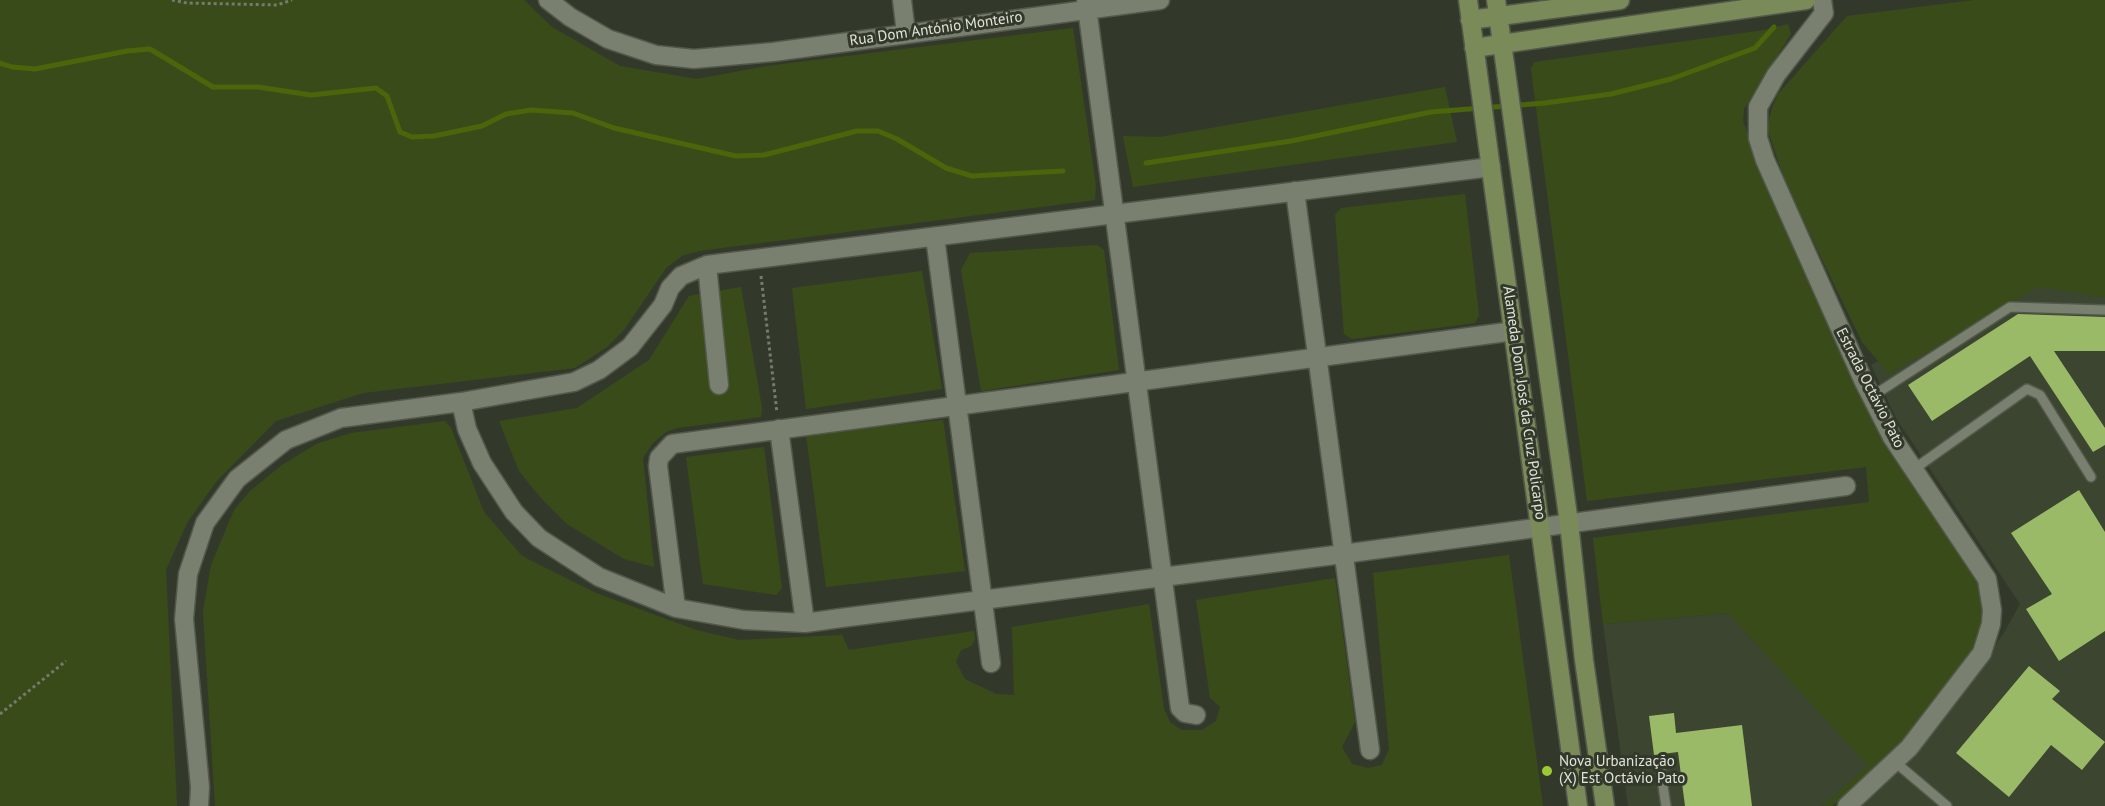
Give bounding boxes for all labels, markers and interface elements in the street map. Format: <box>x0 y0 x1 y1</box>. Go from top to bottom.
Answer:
street label: Rua Dom António Monteiro <box>848 8 1024 50</box>
street label: Alameda Dom José da Cruz Policarpo <box>1499 285 1549 521</box>
street label: Estrada Octávio Pato <box>1832 325 1908 451</box>
place label: Nova Urbanização (X) Est Octávio Pato <box>1559 753 1685 788</box>
marker: Nova Urbanização (X) Est Octávio Pato <box>1540 764 1554 778</box>

